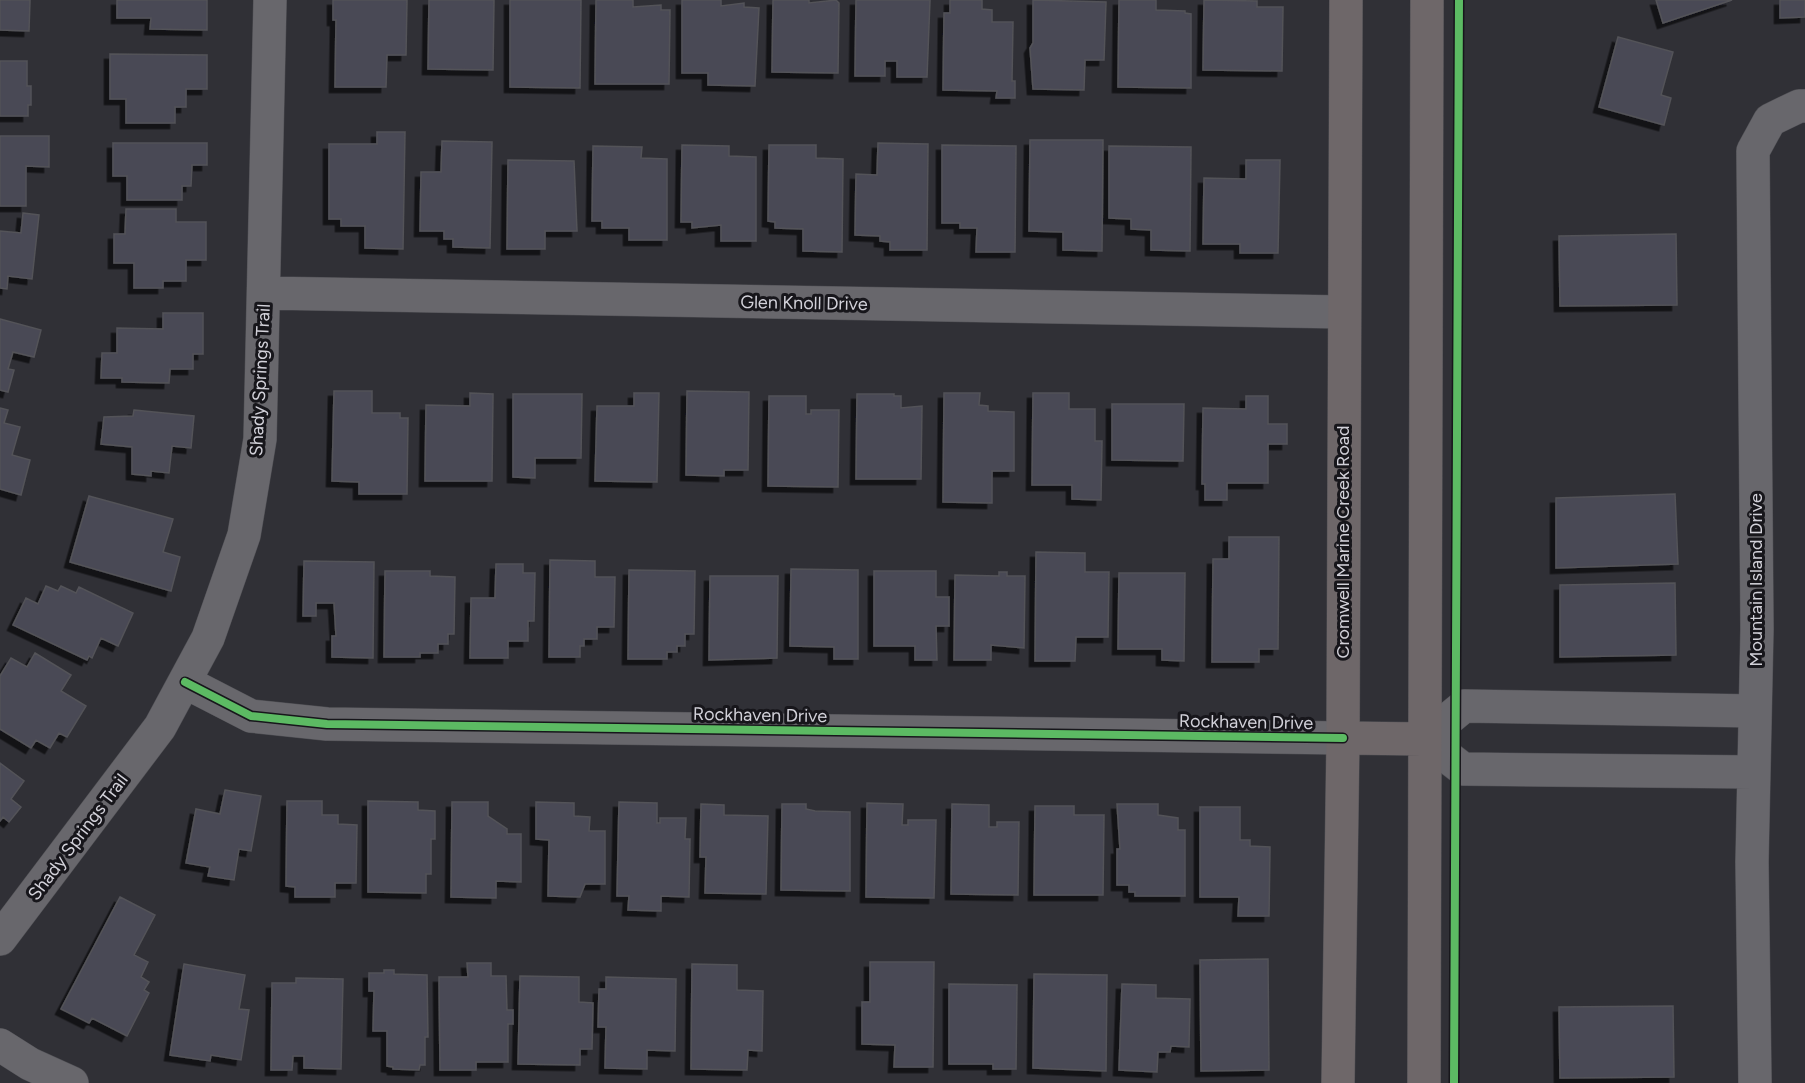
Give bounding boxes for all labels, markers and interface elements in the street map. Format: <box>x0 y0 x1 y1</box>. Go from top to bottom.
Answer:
street label: Glen Knoll Drive <box>740 291 868 315</box>
street label: Shady Springs Trail <box>245 303 275 457</box>
street label: Cromwell Marine Creek Road <box>1332 425 1354 659</box>
street label: Mountain Island Drive <box>1745 493 1767 667</box>
street label: Rockhaven Drive <box>693 703 828 727</box>
street label: Rockhaven Drive <box>1179 710 1314 734</box>
street label: Shady Springs Trail <box>23 769 133 905</box>

